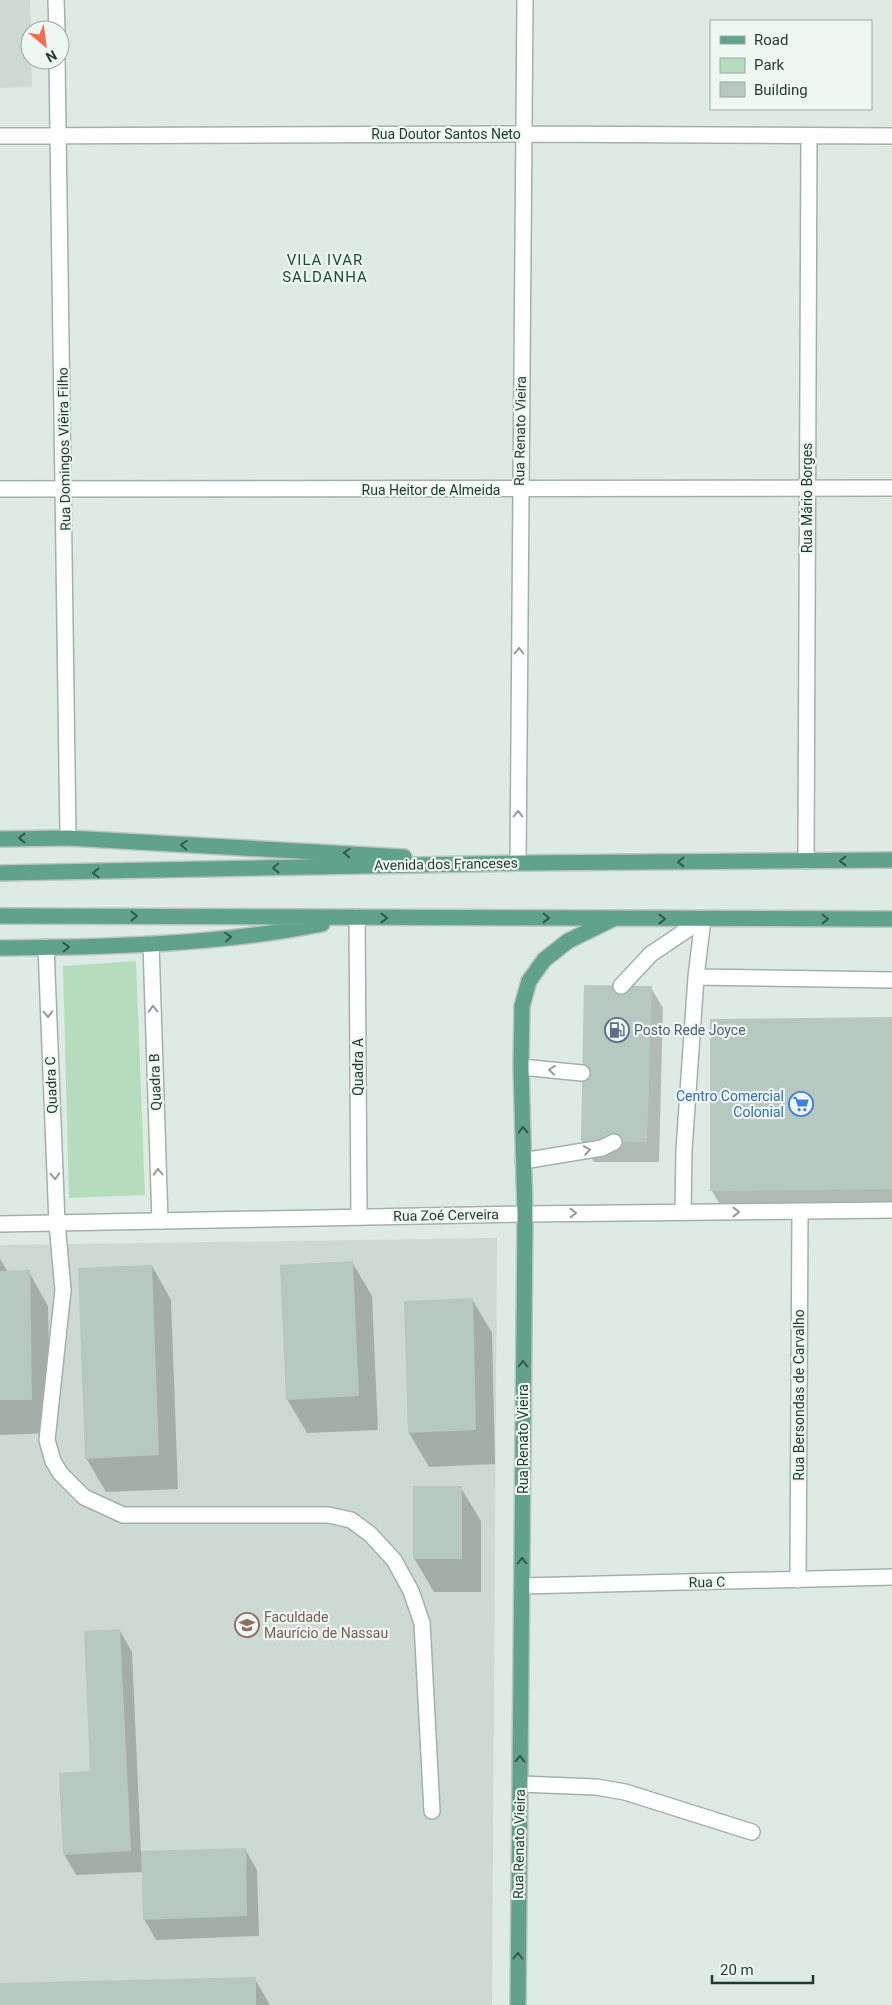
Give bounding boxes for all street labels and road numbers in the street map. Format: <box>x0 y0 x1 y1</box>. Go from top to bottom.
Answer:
street label: Rua Doutor Santos Neto <box>371 126 521 142</box>
street label: Rua Domingos Viêira Filho <box>55 367 73 531</box>
street label: Rua Renato Vieira <box>511 376 529 486</box>
street label: Rua Mário Borges <box>799 443 815 553</box>
street label: Rua Heitor de Almeida <box>362 482 500 498</box>
street label: Avenida dos Franceses <box>374 855 518 873</box>
street label: Quadra A <box>350 1038 366 1096</box>
street label: Quadra B <box>146 1053 164 1111</box>
street label: Quadra C <box>42 1056 60 1114</box>
street label: Rua Zoé Cerveira <box>393 1206 499 1224</box>
street label: Rua Bersondas de Carvalho <box>791 1309 807 1481</box>
street label: Rua Renato Vieira <box>515 1384 531 1494</box>
street label: Rua C <box>689 1574 725 1590</box>
street label: Rua Renato Vieira <box>510 1789 528 1899</box>

